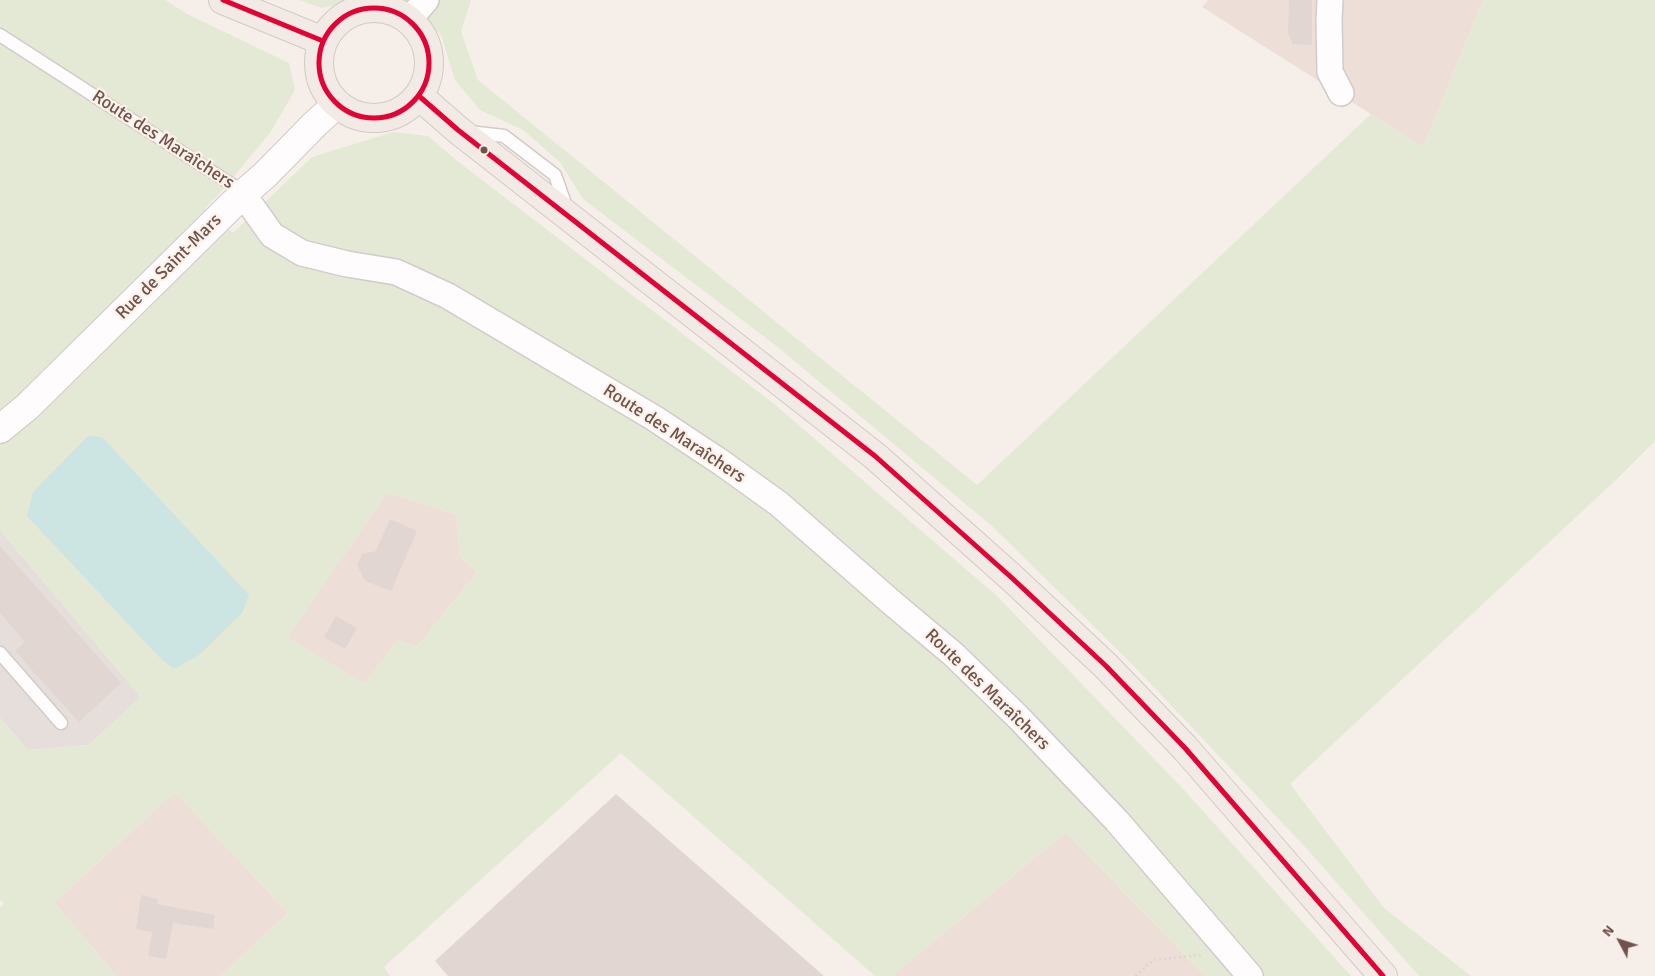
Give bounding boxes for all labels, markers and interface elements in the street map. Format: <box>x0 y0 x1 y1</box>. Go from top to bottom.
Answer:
street label: Route des Maraîchers <box>88 86 238 194</box>
unlabelled marker <box>479 145 489 155</box>
street label: Rue de Saint-Mars <box>112 210 226 324</box>
street label: Route des Maraîchers <box>599 380 749 488</box>
street label: Route des Maraîchers <box>920 625 1054 755</box>
north arrow <box>1595 916 1645 966</box>
text: N <box>1598 922 1618 940</box>

